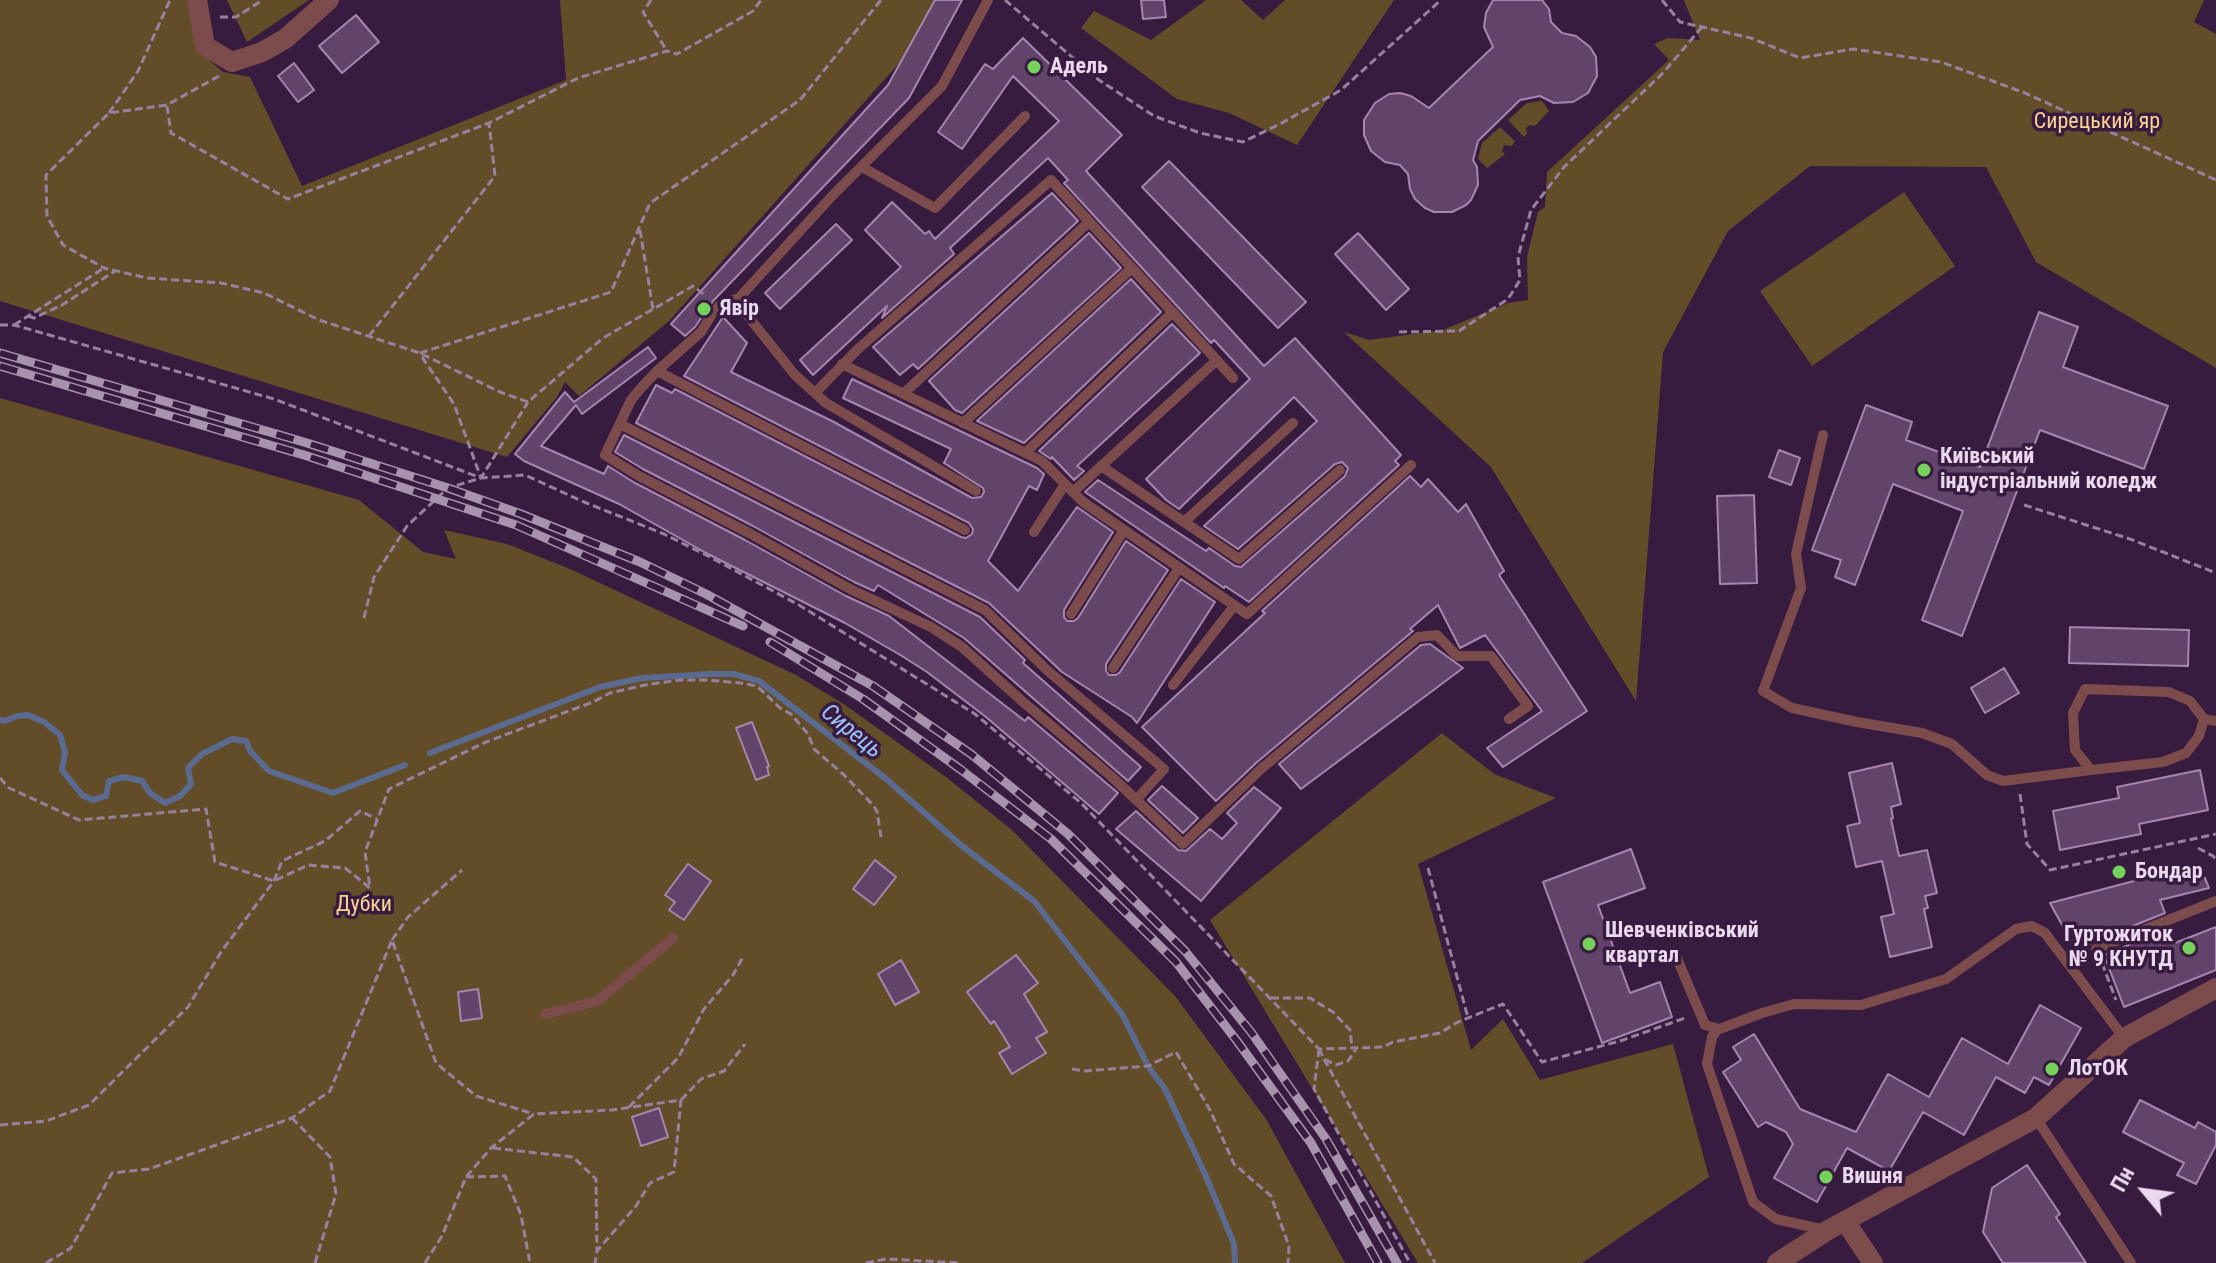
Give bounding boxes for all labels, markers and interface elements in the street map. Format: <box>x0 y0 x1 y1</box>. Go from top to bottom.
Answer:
place label: Адель <box>1050 54 1108 80</box>
marker: Адель <box>1025 58 1043 76</box>
park label: Сирецький яр <box>2034 109 2160 135</box>
place label: Явір <box>720 296 759 322</box>
marker: Явір <box>695 300 713 318</box>
place label: Київський індустріальний коледж <box>1940 444 2157 496</box>
marker: Київський індустріальний коледж <box>1915 461 1933 479</box>
water label: Сирець <box>814 699 888 765</box>
place label: Бондар <box>2135 859 2203 885</box>
marker: Бондар <box>2110 863 2128 881</box>
park label: Дубки <box>336 892 392 918</box>
place label: Шевченківський квартал <box>1605 918 1759 970</box>
place label: Гуртожиток № 9 КНУТД <box>2064 922 2173 974</box>
marker: Шевченківський квартал <box>1580 935 1598 953</box>
marker: Гуртожиток № 9 КНУТД <box>2180 939 2198 957</box>
place label: ЛотОК <box>2068 1056 2128 1082</box>
marker: ЛотОК <box>2043 1060 2061 1078</box>
north arrow <box>2104 1151 2184 1231</box>
text: Пн <box>2106 1162 2139 1196</box>
place label: Вишня <box>1842 1164 1903 1190</box>
marker: Вишня <box>1817 1168 1835 1186</box>

